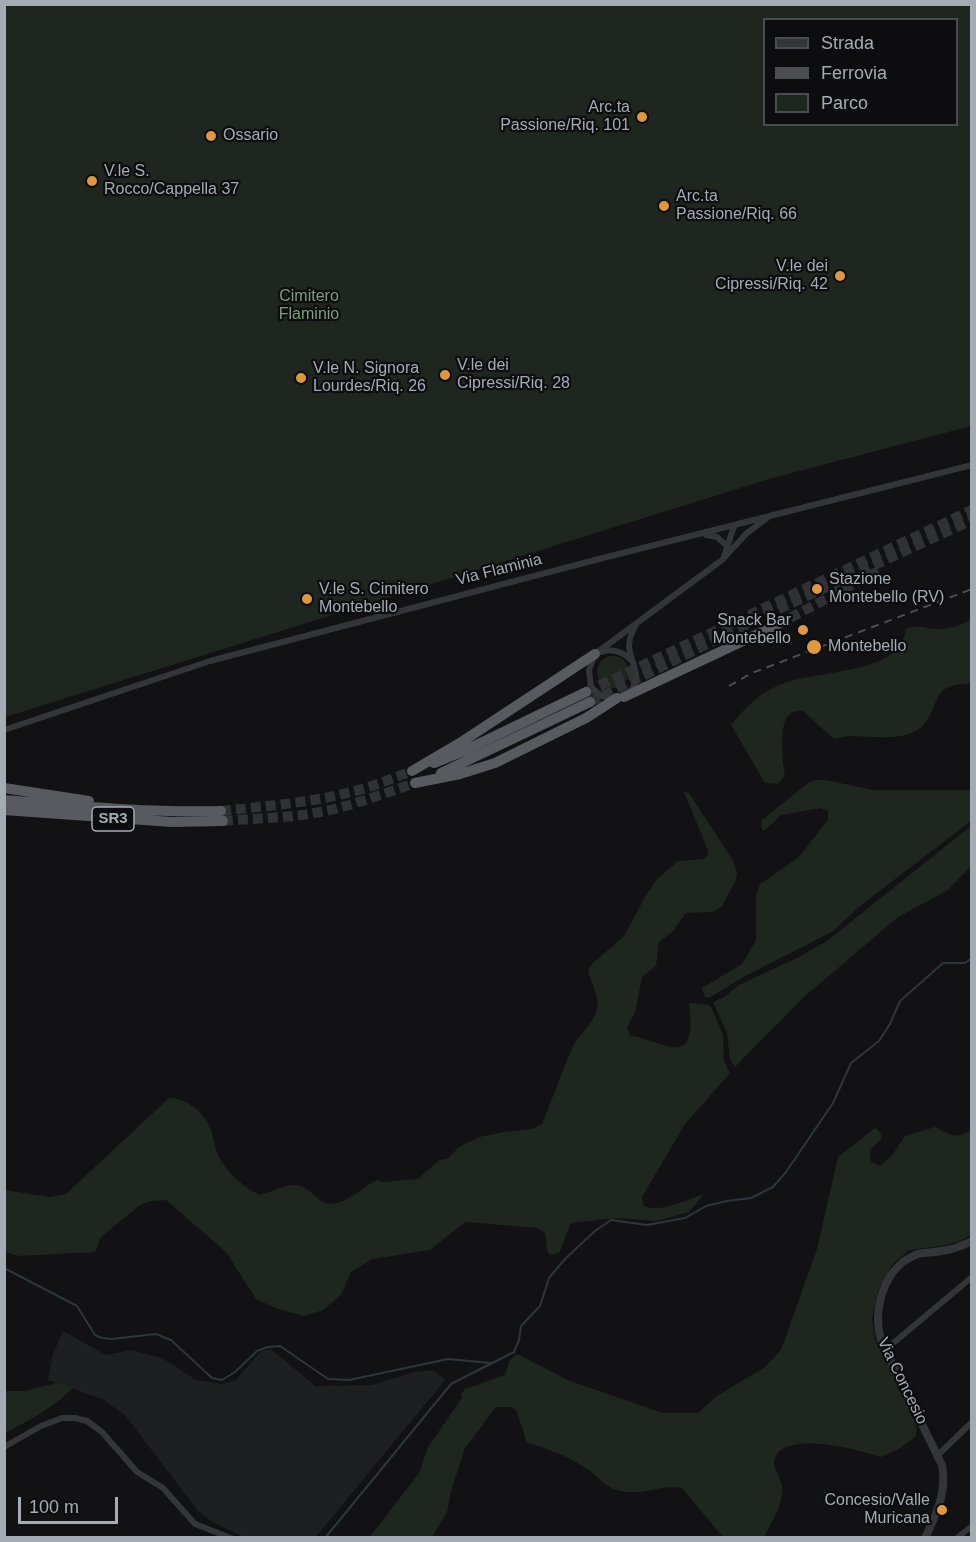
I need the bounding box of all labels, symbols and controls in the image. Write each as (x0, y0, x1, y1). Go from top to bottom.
legend (763, 18, 958, 126)
text: Strada (821, 33, 874, 53)
text: Ferrovia (821, 63, 887, 83)
text: Parco (821, 93, 868, 113)
place label: Arc.ta Passione/Riq. 101 (500, 98, 630, 136)
marker: Arc.ta Passione/Riq. 101 (635, 110, 649, 124)
place label: Ossario (223, 126, 278, 146)
marker: Ossario (204, 129, 218, 143)
place label: V.le S. Rocco/Cappella 37 (104, 162, 239, 200)
marker: V.le S. Rocco/Cappella 37 (85, 174, 99, 188)
place label: Arc.ta Passione/Riq. 66 (676, 187, 797, 225)
marker: Arc.ta Passione/Riq. 66 (657, 199, 671, 213)
place label: V.le dei Cipressi/Riq. 42 (715, 257, 828, 295)
marker: V.le dei Cipressi/Riq. 42 (833, 269, 847, 283)
park label: Cimitero Flaminio (279, 287, 339, 325)
place label: V.le dei Cipressi/Riq. 28 (457, 356, 570, 394)
place label: V.le N. Signora Lourdes/Riq. 26 (313, 359, 426, 397)
marker: V.le dei Cipressi/Riq. 28 (438, 368, 452, 382)
marker: V.le N. Signora Lourdes/Riq. 26 (294, 371, 308, 385)
street label: Via Flaminia (454, 550, 544, 590)
place label: Stazione Montebello (RV) (829, 570, 944, 608)
place label: V.le S. Cimitero Montebello (319, 580, 429, 618)
marker: Stazione Montebello (RV) (810, 582, 824, 596)
marker: V.le S. Cimitero Montebello (300, 592, 314, 606)
place label: Snack Bar Montebello (713, 611, 791, 649)
marker: Snack Bar Montebello (796, 623, 810, 637)
place label: Montebello (828, 637, 906, 657)
marker: Montebello (805, 638, 823, 656)
road number: SR3 (92, 807, 134, 831)
street label: Via Concesio (873, 1335, 931, 1427)
scale bar (21, 1485, 122, 1523)
place label: Concesio/Valle Muricana (824, 1491, 930, 1529)
text: 100 m (29, 1497, 79, 1517)
marker: Concesio/Valle Muricana (935, 1503, 949, 1517)

